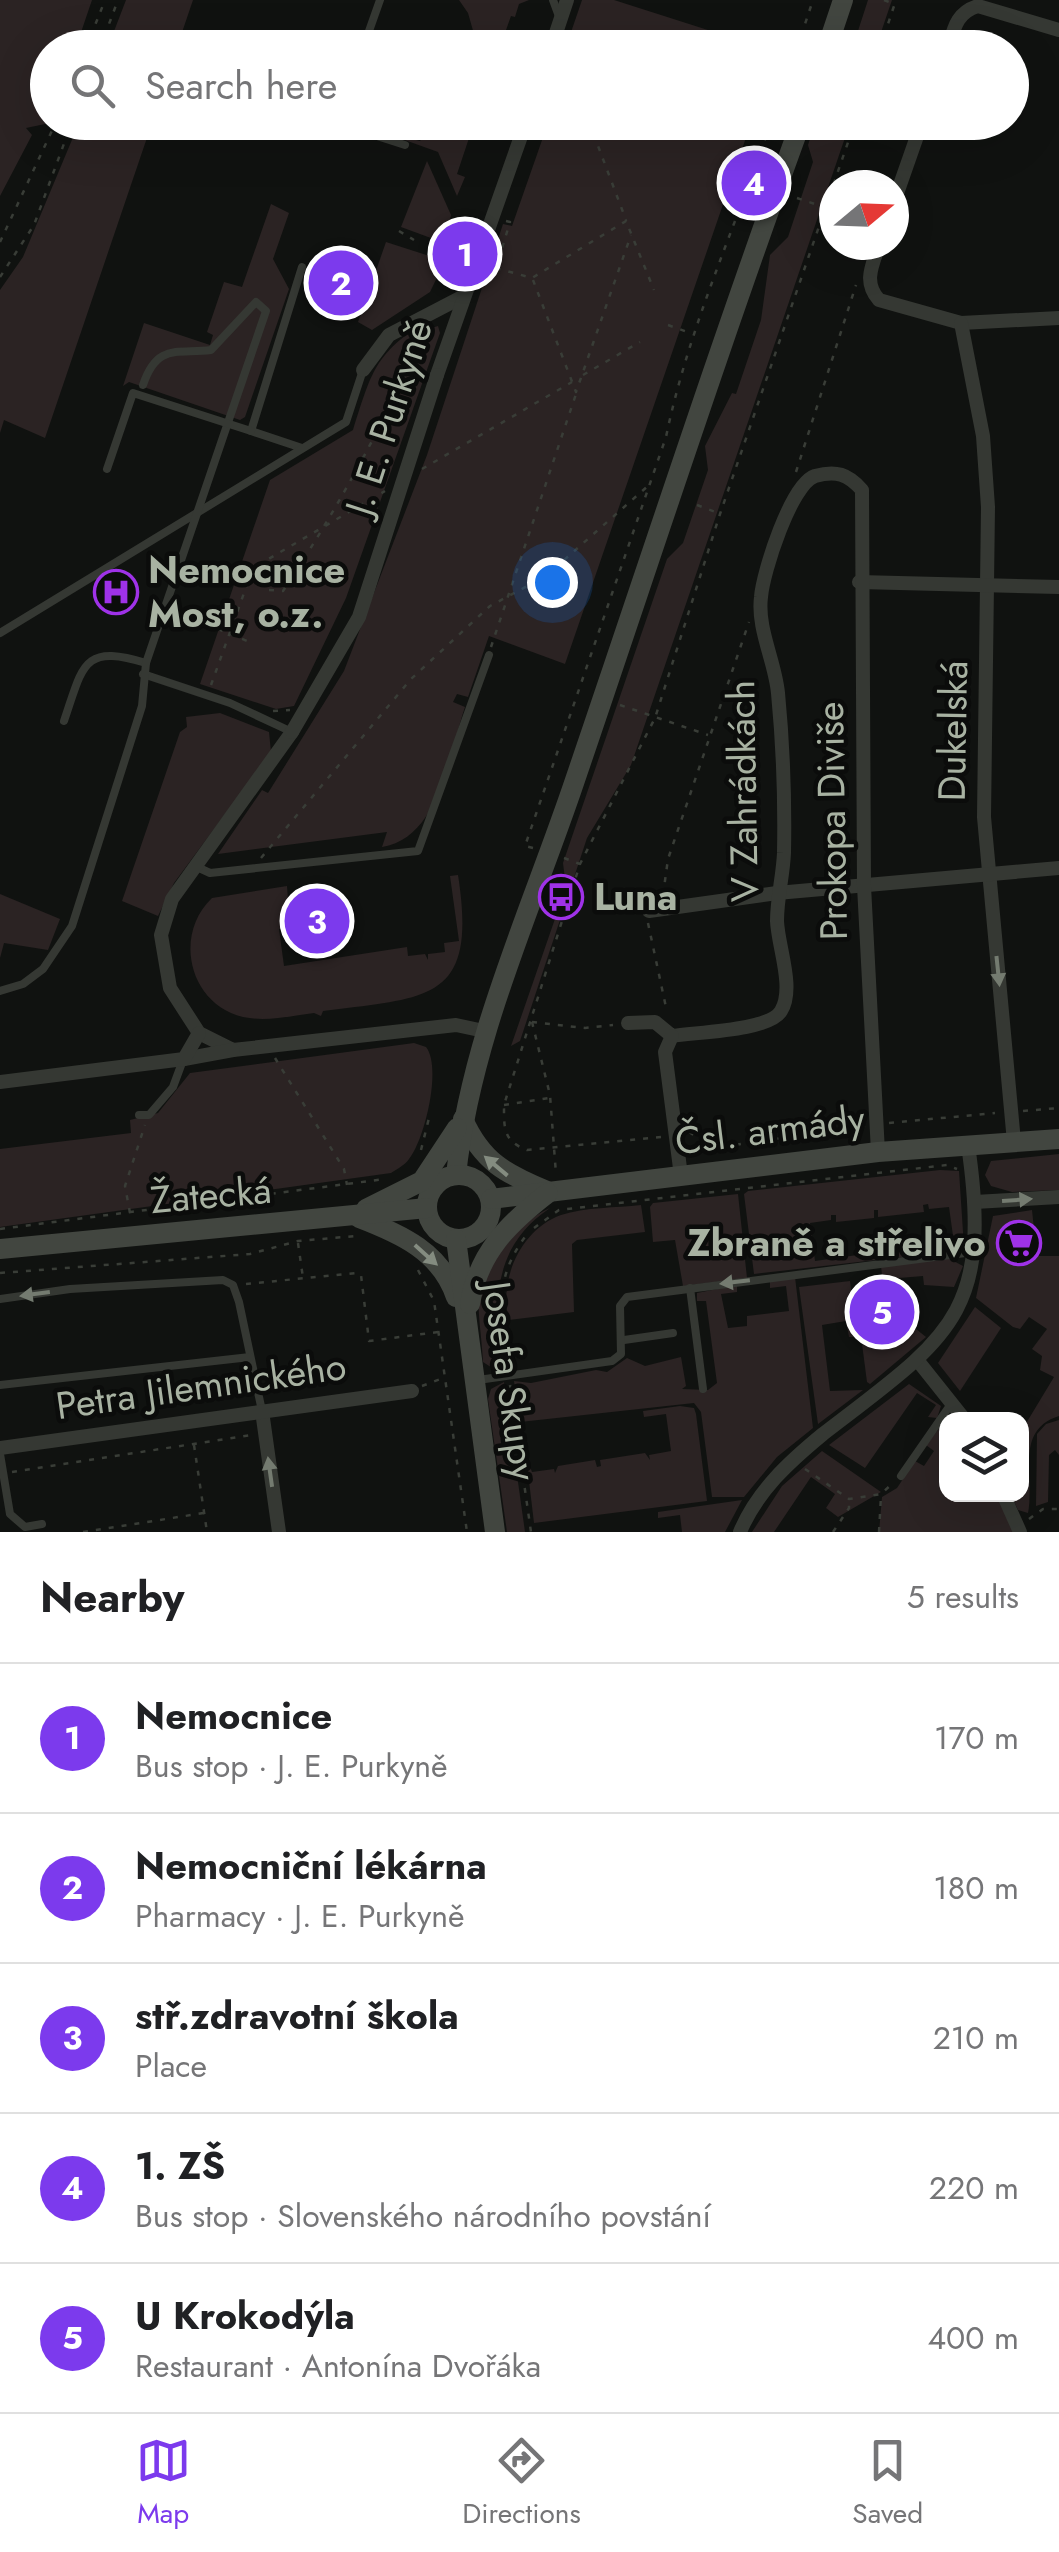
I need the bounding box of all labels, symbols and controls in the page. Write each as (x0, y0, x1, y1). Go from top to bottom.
search box (30, 30, 1029, 140)
icon: search (65, 58, 120, 113)
text: Search here (145, 58, 337, 113)
pin: 4 (722, 146, 786, 220)
north arrow (819, 170, 909, 260)
pin: 1 (432, 216, 498, 292)
pin: 2 (308, 246, 374, 320)
street label: J. E. Purkyně (330, 312, 446, 526)
place label: Nemocnice Most, o.z. (148, 542, 345, 641)
your location (527, 557, 578, 608)
hospital icon: Nemocnice Most, o.z. (93, 569, 139, 615)
street label: Dukelská (924, 660, 981, 802)
street label: V Zahrádkách (713, 680, 772, 902)
street label: Prokopa Diviše (802, 701, 861, 941)
place label: Luna (594, 869, 678, 924)
bus stop icon: Luna (538, 874, 584, 920)
pin: 3 (284, 884, 350, 958)
one-way arrow (990, 956, 1006, 988)
street label: Čsl. armády (672, 1091, 868, 1168)
one-way arrow (484, 1156, 509, 1177)
street label: Žatecká (148, 1162, 274, 1227)
one-way arrow (1001, 1192, 1033, 1208)
place label: Zbraně a střelivo (687, 1215, 986, 1270)
supermarket icon: Zbraně a střelivo (996, 1220, 1042, 1266)
one-way arrow (414, 1243, 438, 1266)
street label: Josefa Skupy (469, 1273, 552, 1484)
pin: 5 (850, 1274, 914, 1350)
one-way arrow (719, 1275, 750, 1291)
one-way arrow (19, 1287, 51, 1303)
street label: Petra Jilemnického (52, 1338, 350, 1433)
map controls (939, 1412, 1029, 1502)
button: layers (939, 1412, 1029, 1502)
one-way arrow (262, 1455, 278, 1487)
text: Nearby (40, 1567, 184, 1628)
text: 5 results (907, 1574, 1019, 1620)
text: Nemocnice (135, 1688, 332, 1743)
text: 1 (64, 1715, 81, 1761)
text: 170 m (934, 1715, 1019, 1761)
text: Bus stop · J. E. Purkyně (135, 1743, 448, 1789)
text: Nemocniční lékárna (135, 1838, 487, 1893)
text: 2 (62, 1865, 83, 1911)
text: 180 m (933, 1865, 1019, 1911)
text: Pharmacy · J. E. Purkyně (135, 1893, 465, 1939)
text: stř.zdravotní škola (135, 1988, 459, 2043)
text: 3 (63, 2015, 82, 2061)
text: 210 m (933, 2015, 1019, 2061)
text: Place (135, 2043, 207, 2089)
text: 1. ZŠ (135, 2138, 225, 2193)
text: 4 (61, 2165, 84, 2211)
text: 220 m (929, 2165, 1019, 2211)
text: Bus stop · Slovenského národního povstání (135, 2193, 711, 2239)
text: U Krokodýla (135, 2288, 355, 2343)
text: 5 (62, 2315, 83, 2361)
text: 400 m (927, 2315, 1019, 2361)
text: Restaurant · Antonína Dvořáka (135, 2343, 541, 2389)
tab: Map (136, 2433, 191, 2534)
tab: Directions (462, 2433, 581, 2534)
tab: Saved (852, 2433, 923, 2534)

